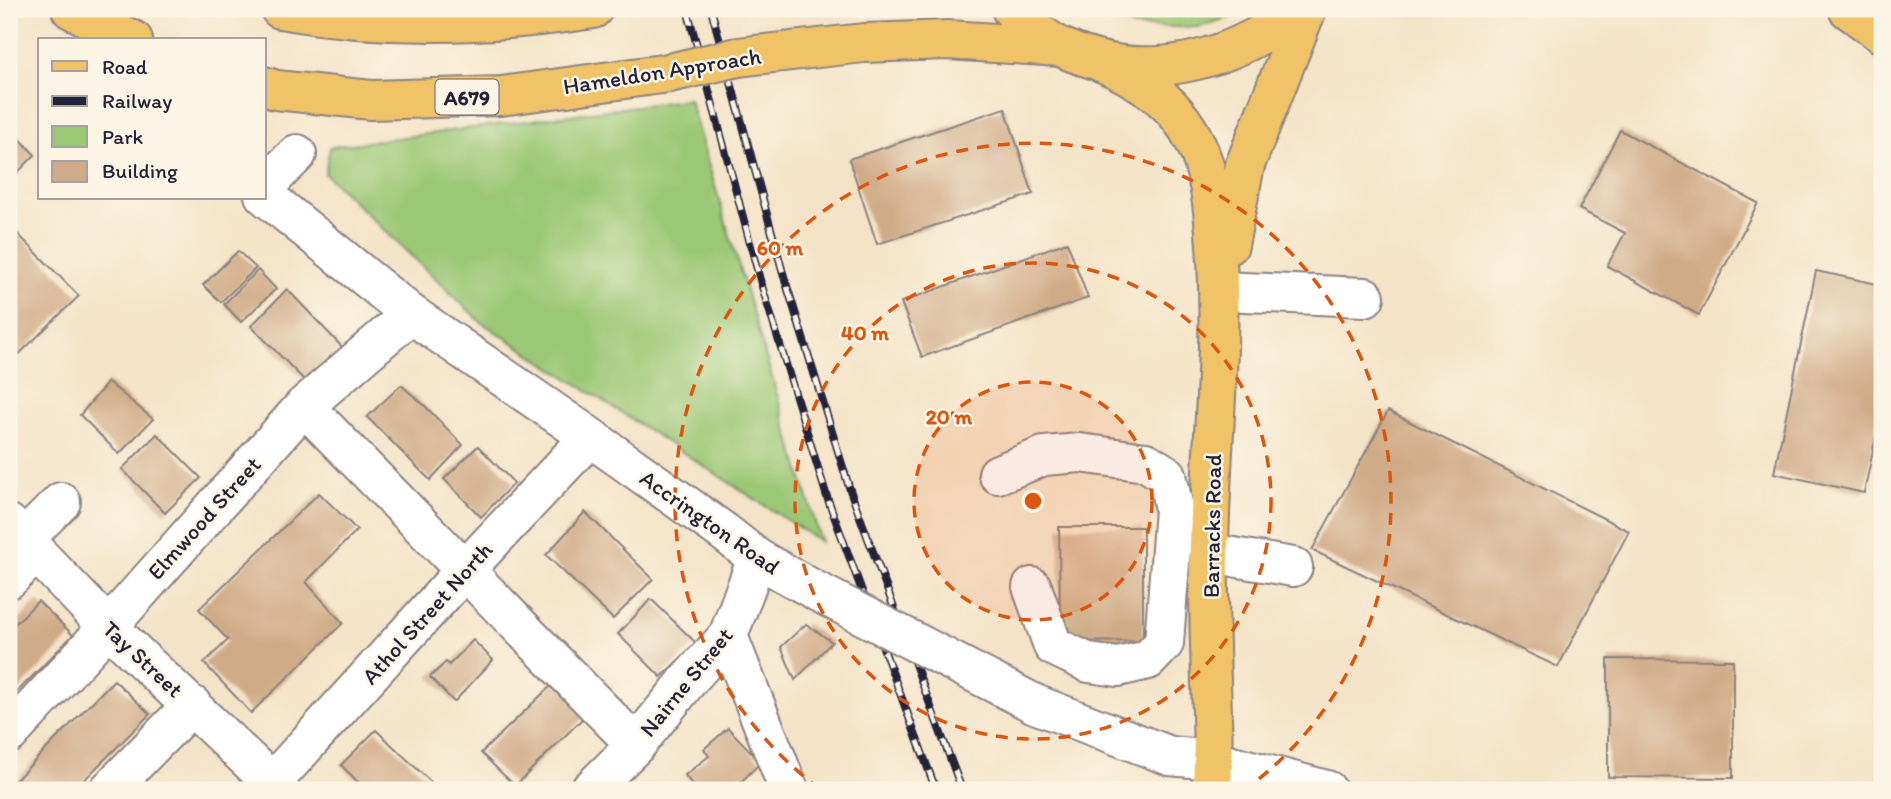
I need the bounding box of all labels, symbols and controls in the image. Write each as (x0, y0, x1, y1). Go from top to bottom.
legend (38, 38, 266, 200)
street label: Hameldon Approach (561, 42, 763, 100)
text: Road (102, 54, 148, 79)
road number: A679 (435, 80, 498, 114)
text: Railway (102, 88, 172, 113)
text: Park (102, 124, 144, 149)
text: Building (102, 158, 178, 183)
text: 60 m (757, 235, 804, 260)
text: 40 m (841, 320, 889, 345)
text: 20 m (926, 404, 973, 429)
street label: Elmwood Street (141, 451, 267, 585)
street label: Barracks Road (1197, 453, 1227, 598)
street label: Accrington Road (635, 463, 785, 581)
centre of rings (1021, 489, 1045, 513)
street label: Athol Street North (356, 536, 498, 690)
street label: Tay Street (97, 615, 189, 703)
street label: Nairne Street (634, 621, 739, 742)

